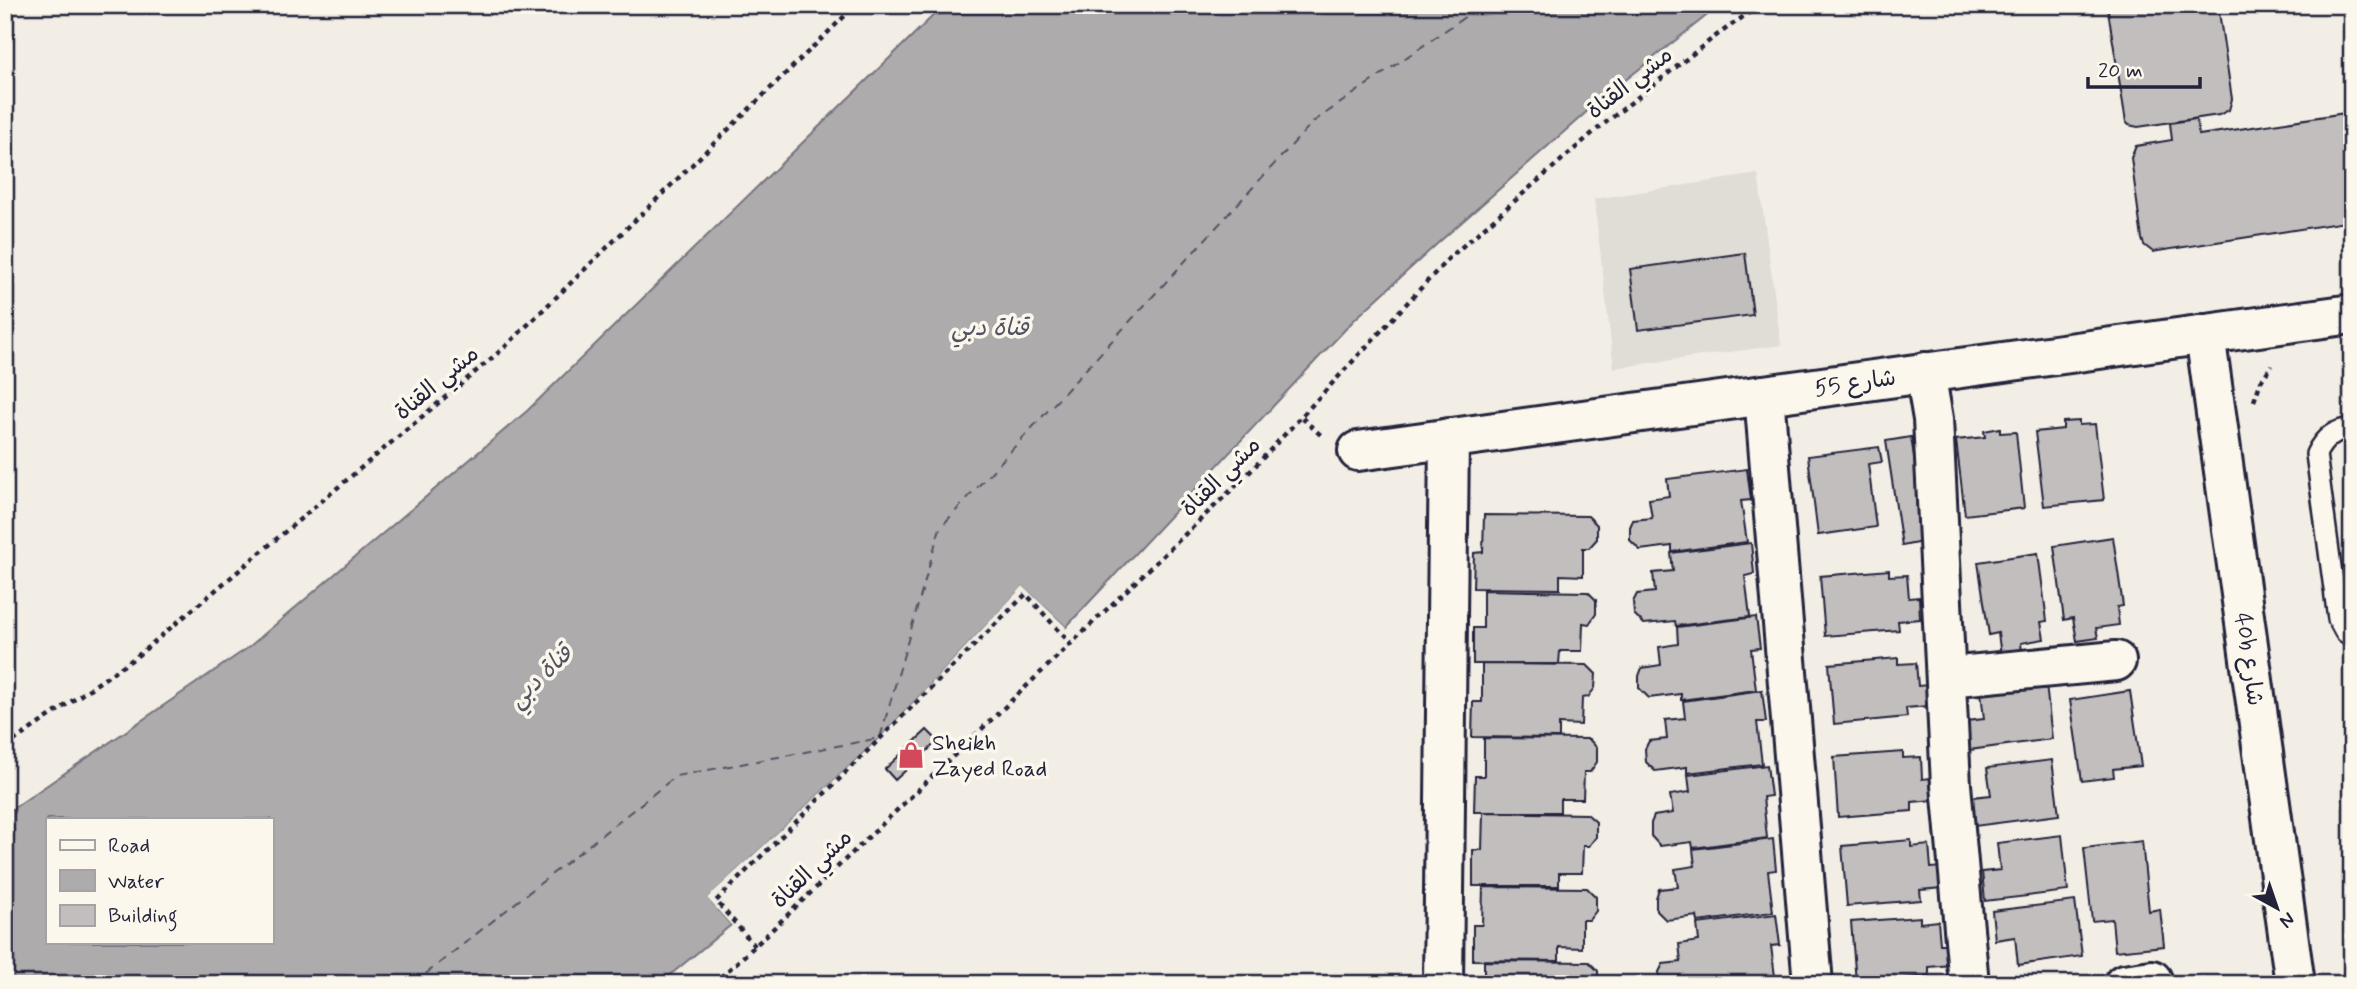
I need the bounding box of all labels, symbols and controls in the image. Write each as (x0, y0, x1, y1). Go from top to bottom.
street label: مشي القناة (1581, 41, 1682, 130)
scale bar (2088, 46, 2200, 90)
text: 20 m (2098, 57, 2143, 85)
water label: قناة دبي (951, 313, 1031, 348)
street label: مشي القناة (389, 339, 488, 431)
street label: شارع 55 (1813, 363, 1898, 405)
street label: مشي القناة (1175, 431, 1271, 527)
street label: 40b شارع (2227, 611, 2269, 708)
water label: قناة دبي (502, 638, 584, 718)
place label: Sheikh Zayed Road (932, 729, 1047, 785)
shop icon: Sheikh Zayed Road (896, 740, 926, 770)
legend (46, 818, 273, 944)
street label: مشي القناة (766, 823, 862, 918)
text: Road (108, 832, 150, 860)
text: Water (108, 868, 164, 896)
north arrow (2242, 874, 2312, 944)
text: Building (108, 902, 178, 932)
text: N (2274, 906, 2300, 934)

